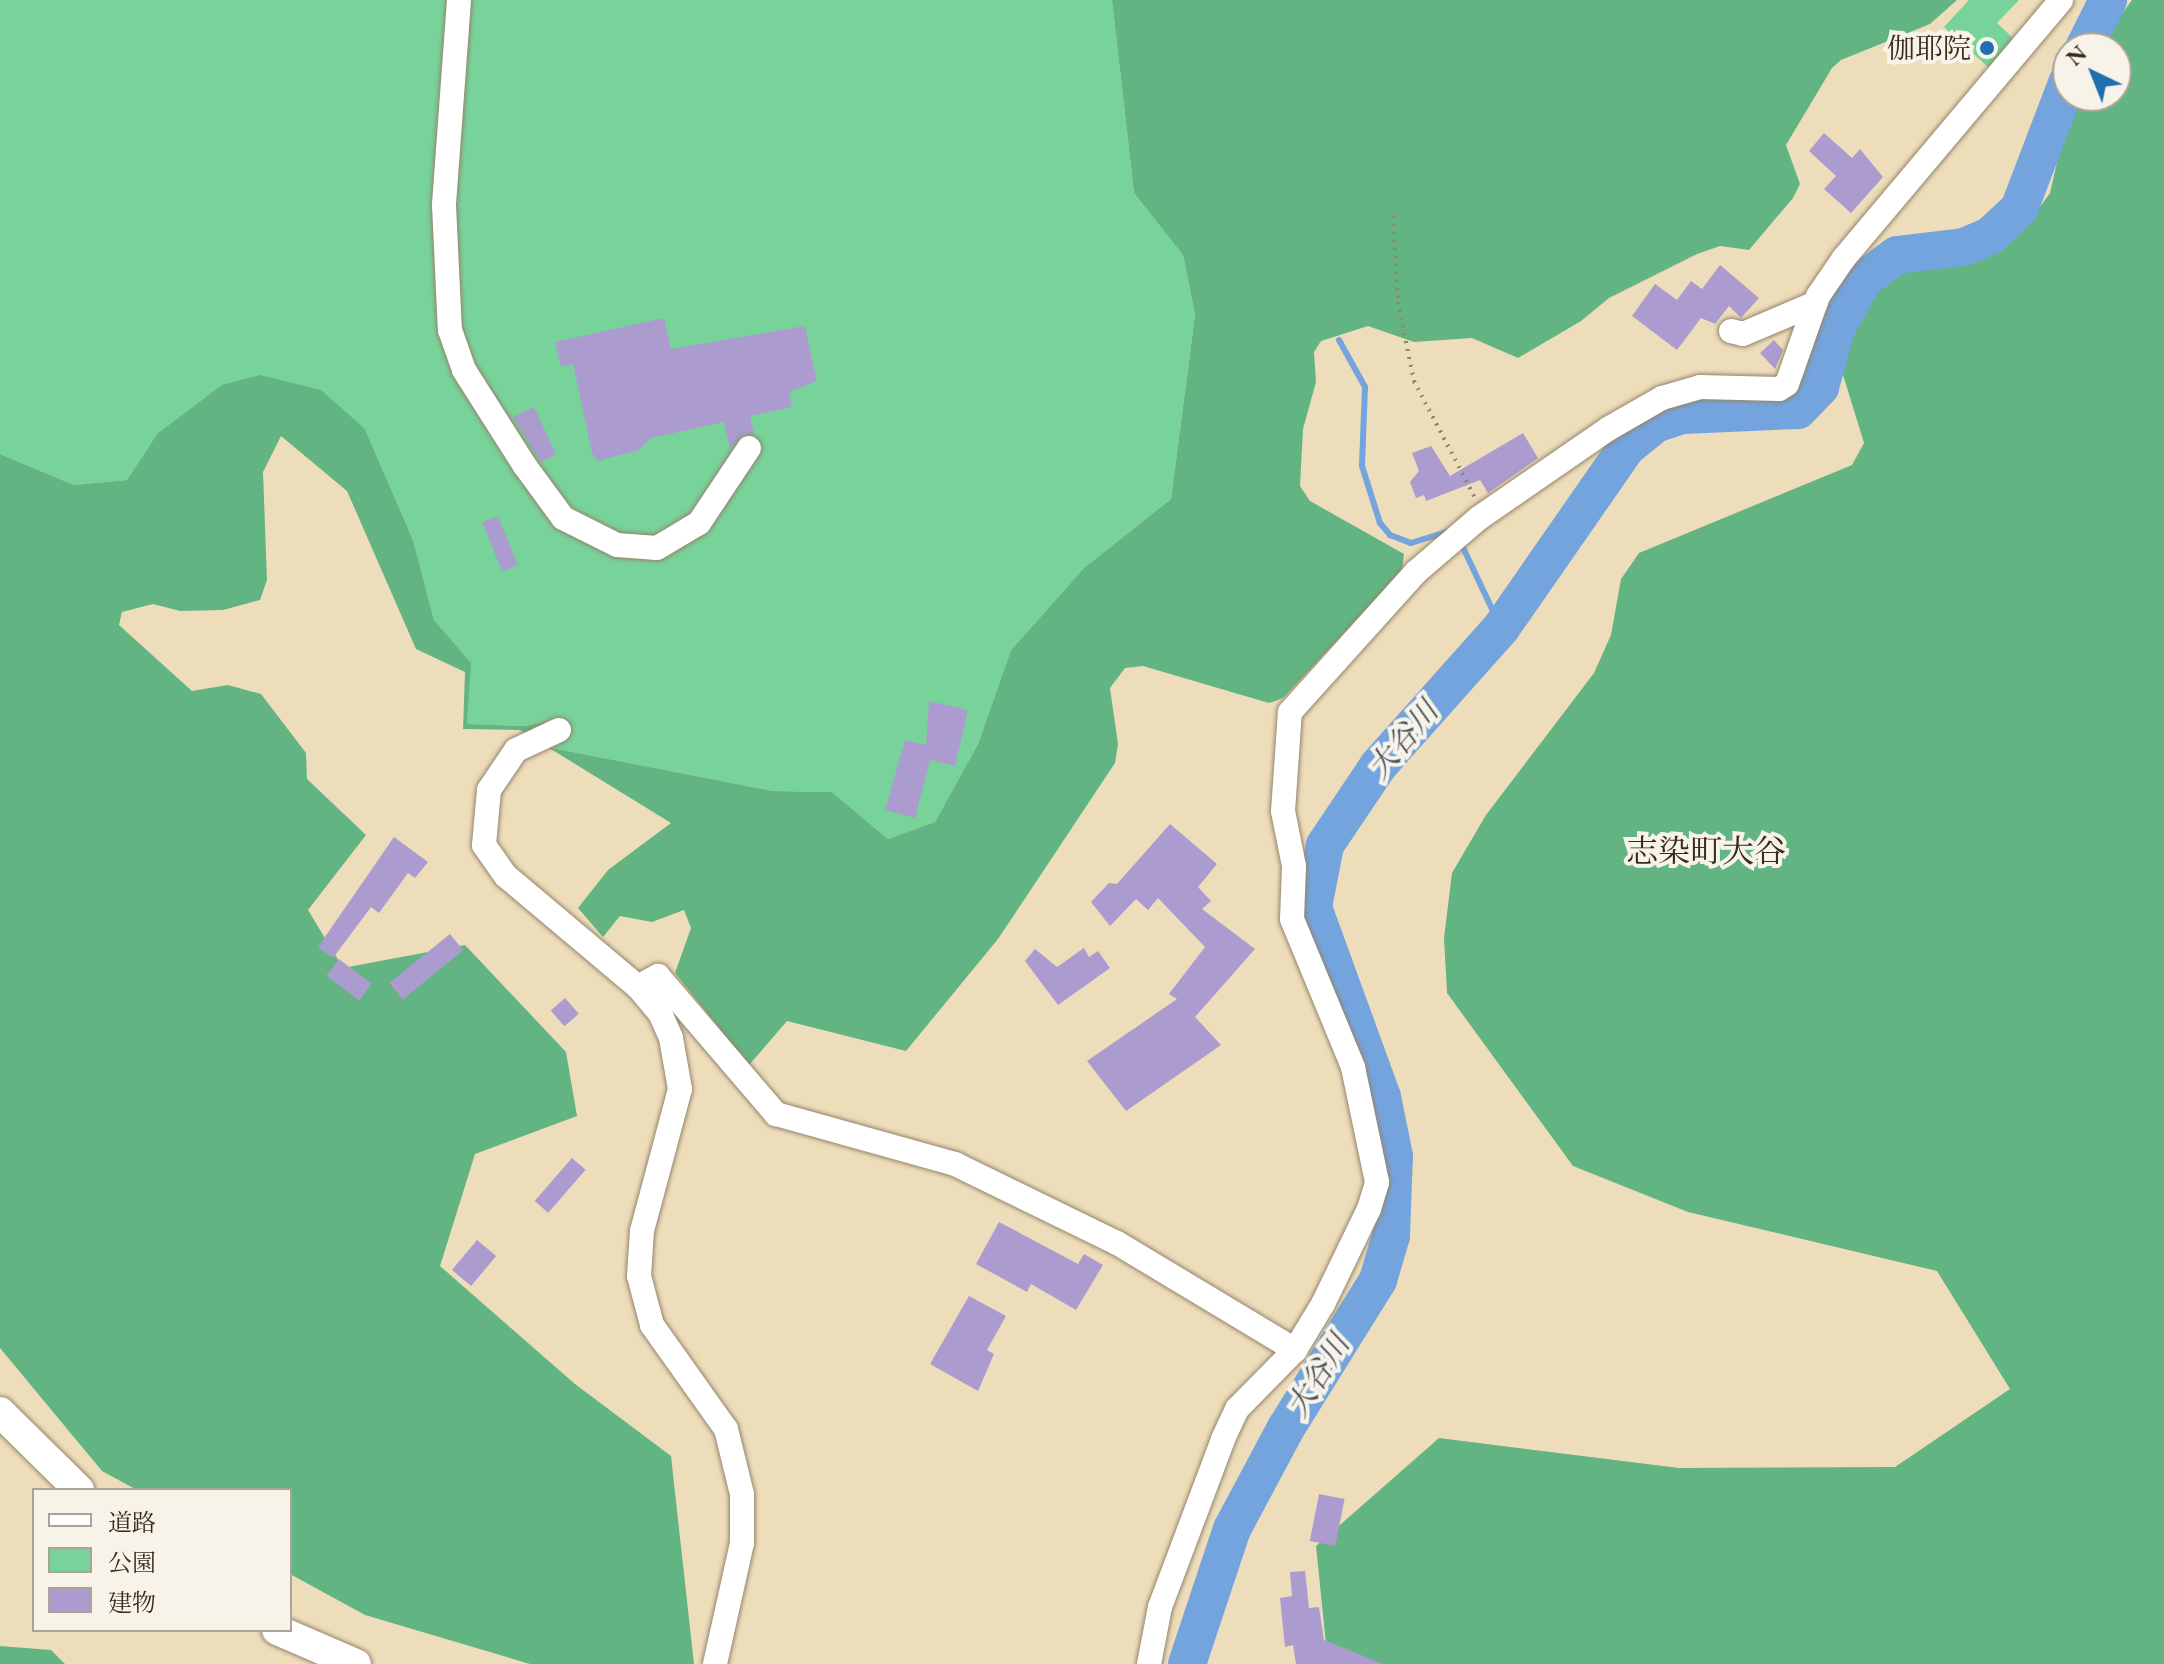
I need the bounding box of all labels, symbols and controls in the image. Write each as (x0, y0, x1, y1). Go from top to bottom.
place label: 伽耶院 (1887, 31, 1971, 65)
north arrow (2052, 32, 2132, 112)
marker: 伽耶院 (1978, 39, 1996, 57)
text: N (2060, 39, 2093, 72)
water label: 大谷川 (1360, 694, 1446, 786)
district label: 志染町大谷 (1626, 832, 1786, 870)
water label: 大谷川 (1279, 1328, 1357, 1424)
legend (32, 1488, 292, 1632)
text: 道路 (108, 1507, 156, 1538)
text: 公園 (108, 1547, 156, 1578)
text: 建物 (108, 1587, 156, 1618)

